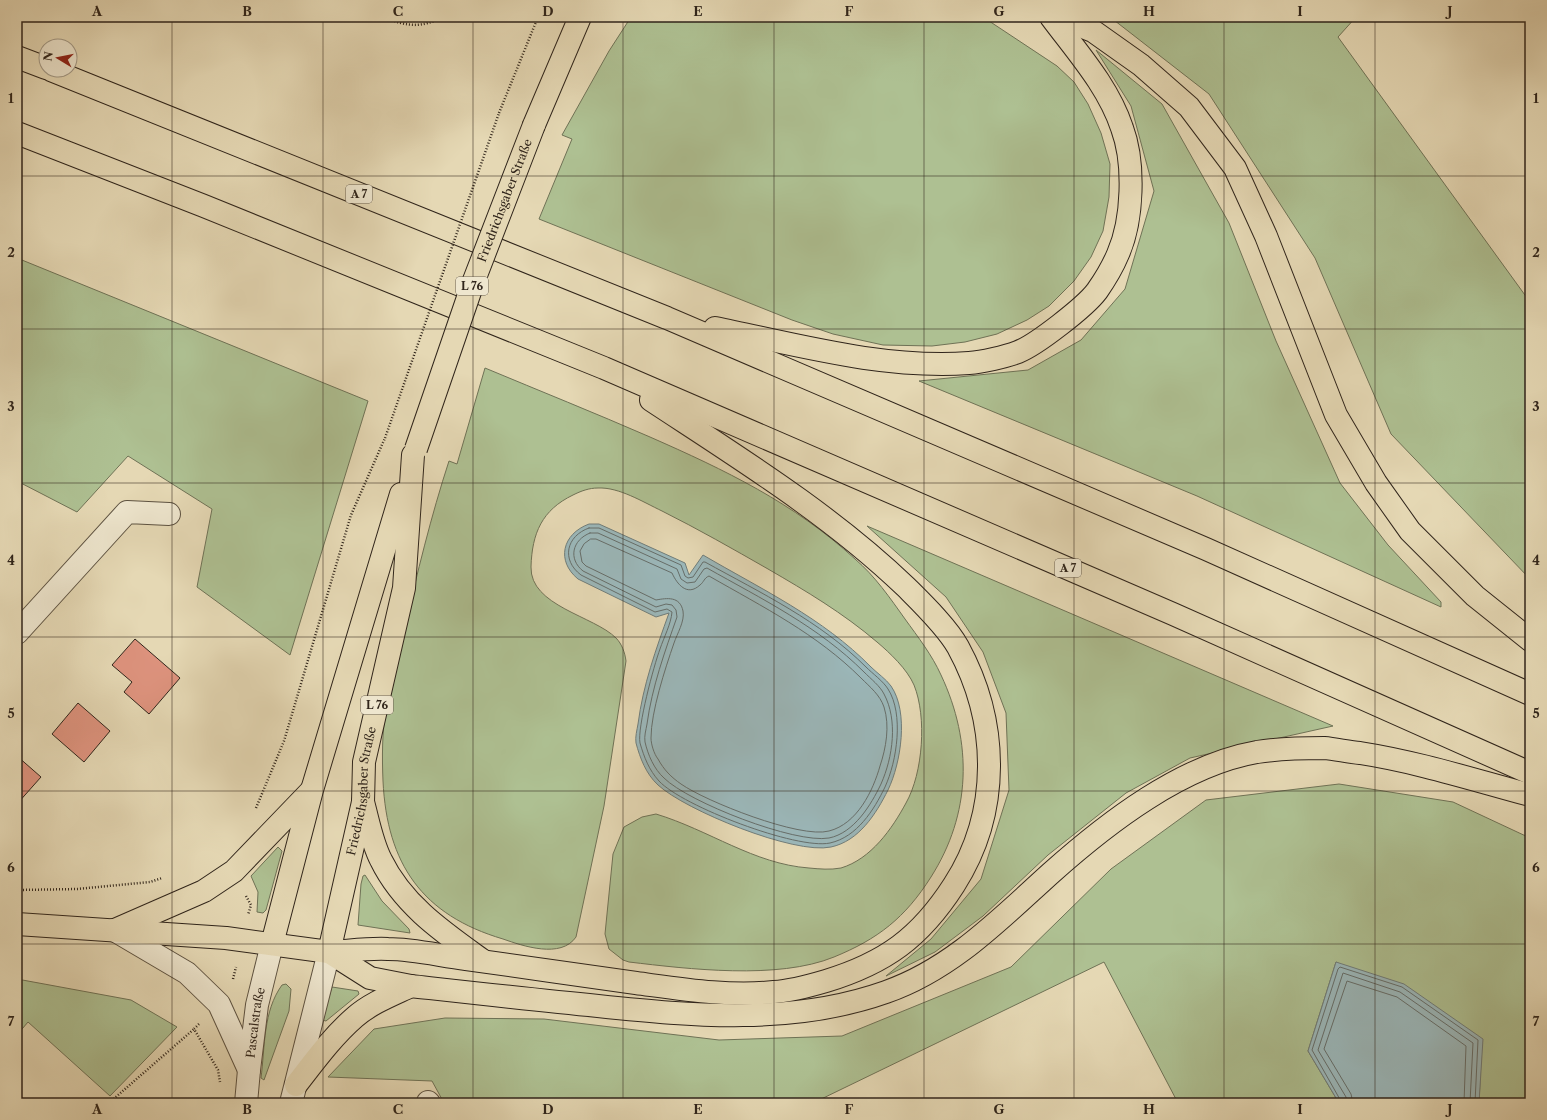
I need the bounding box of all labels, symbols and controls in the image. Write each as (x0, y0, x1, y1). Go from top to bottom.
text: A (91, 3, 103, 19)
text: B (242, 3, 252, 19)
text: C (393, 3, 403, 19)
text: D (542, 3, 554, 19)
text: E (693, 3, 703, 19)
text: F (845, 3, 854, 19)
text: G (993, 3, 1005, 19)
text: H (1143, 3, 1155, 19)
text: I (1297, 3, 1303, 19)
text: J (1445, 3, 1453, 19)
north arrow (38, 38, 78, 78)
text: N (40, 50, 56, 62)
text: 1 (8, 90, 14, 106)
text: 1 (1533, 90, 1539, 106)
street label: Friedrichsgaber Straße (474, 136, 535, 264)
road number: A 7 (346, 185, 372, 203)
text: 2 (7, 244, 15, 260)
text: 2 (1532, 244, 1540, 260)
road number: L 76 (456, 277, 488, 295)
text: 3 (7, 398, 15, 414)
text: 3 (1532, 398, 1540, 414)
text: 4 (7, 552, 15, 568)
text: 4 (1532, 552, 1540, 568)
road number: A 7 (1055, 559, 1081, 577)
road number: L 76 (361, 696, 393, 714)
text: 5 (7, 705, 15, 721)
text: 5 (1532, 705, 1540, 721)
street label: Friedrichsgaber Straße (343, 725, 379, 857)
text: 6 (7, 859, 15, 875)
text: 6 (1532, 859, 1540, 875)
street label: Pascalstraße (243, 985, 268, 1059)
text: 7 (8, 1013, 15, 1029)
text: 7 (1533, 1013, 1540, 1029)
text: A (91, 1101, 103, 1117)
text: B (242, 1101, 252, 1117)
text: C (393, 1101, 403, 1117)
text: D (542, 1101, 554, 1117)
text: E (693, 1101, 703, 1117)
text: F (845, 1101, 854, 1117)
text: G (993, 1101, 1005, 1117)
text: H (1143, 1101, 1155, 1117)
text: I (1297, 1101, 1303, 1117)
text: J (1445, 1101, 1453, 1117)

